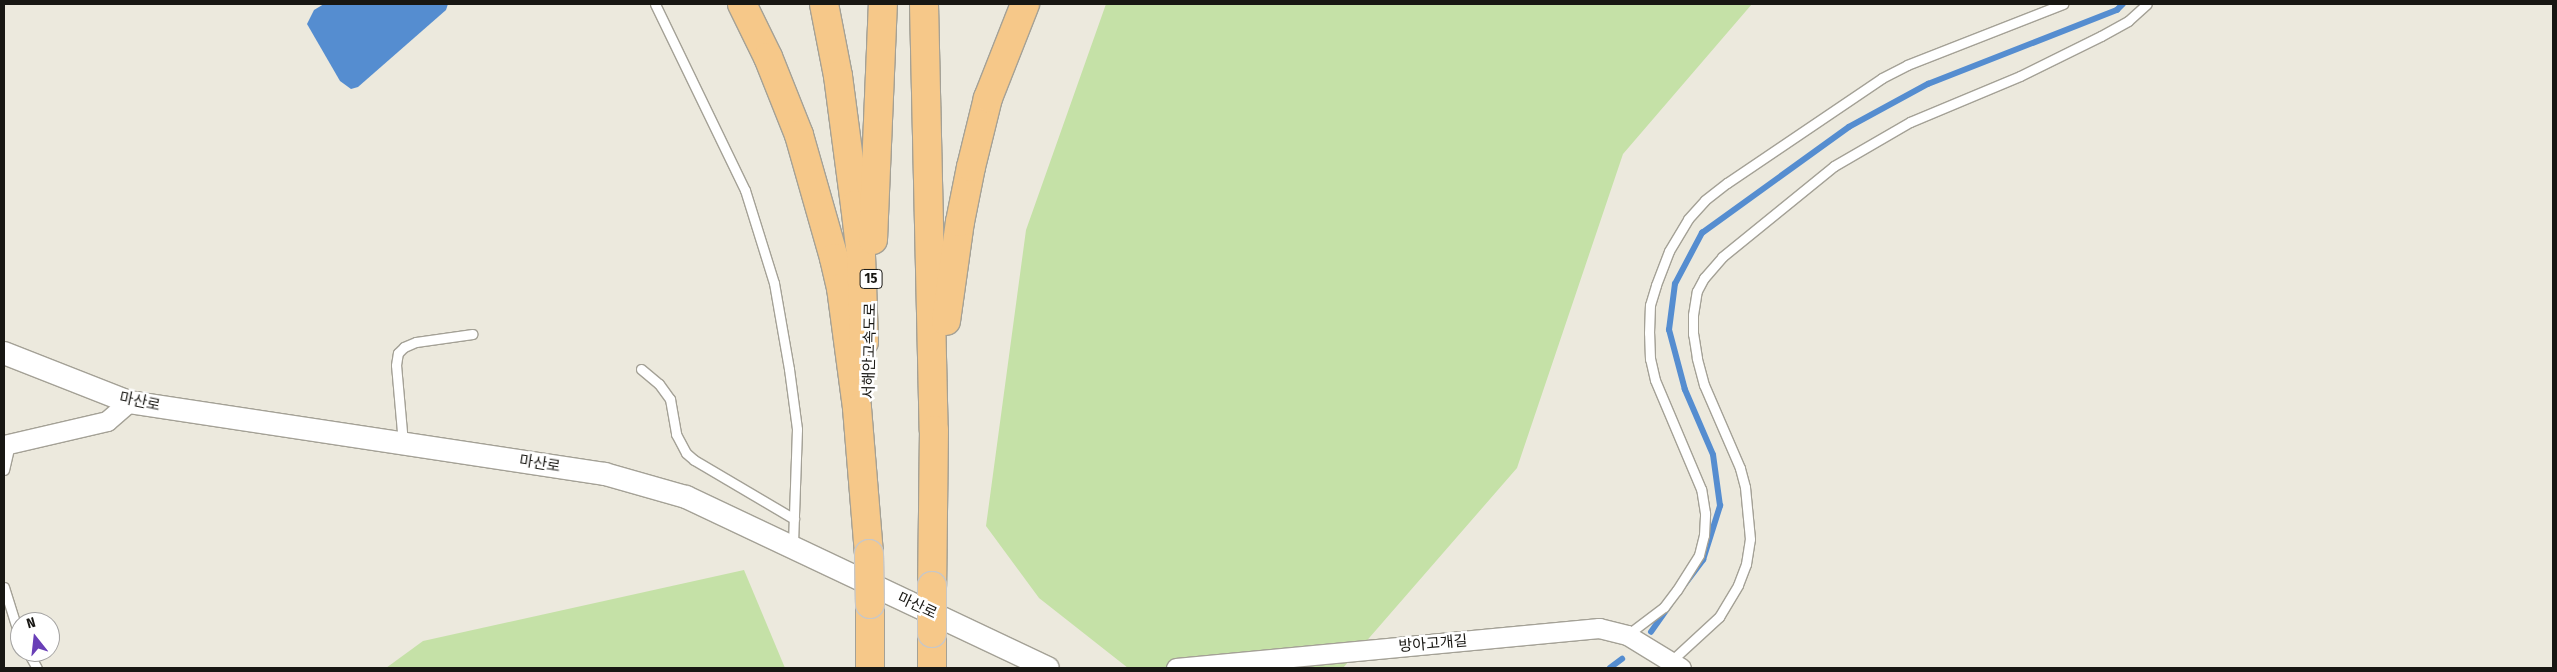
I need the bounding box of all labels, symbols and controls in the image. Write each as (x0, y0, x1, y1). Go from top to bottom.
road number: 15 (858, 268, 884, 290)
street label: 서해안고속도로 (860, 303, 880, 399)
street label: 마산로 (118, 389, 162, 415)
street label: 마산로 (518, 452, 562, 476)
street label: 마산로 (894, 589, 940, 623)
north arrow (10, 612, 60, 662)
text: N (25, 614, 37, 632)
street label: 방아고개길 (1398, 632, 1468, 656)

